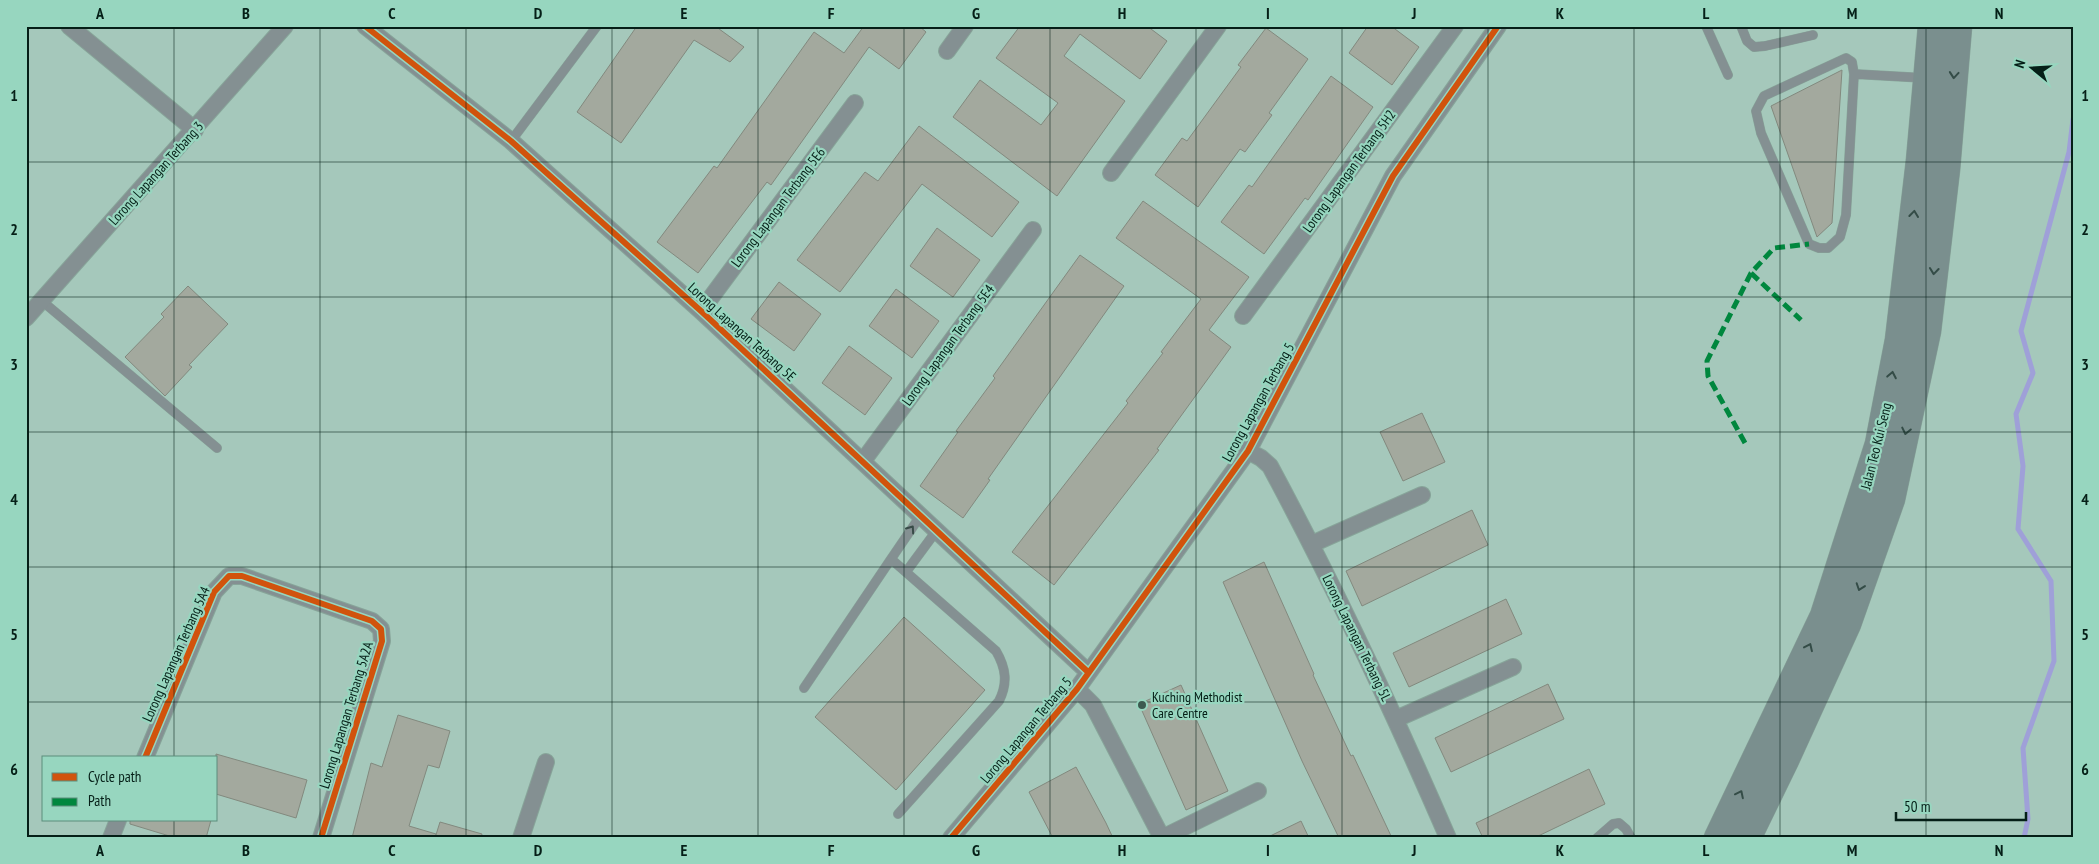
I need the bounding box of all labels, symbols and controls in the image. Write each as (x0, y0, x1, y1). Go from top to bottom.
text: A (95, 3, 105, 23)
text: B (242, 3, 250, 23)
text: C (388, 3, 396, 23)
text: D (534, 3, 543, 23)
text: E (681, 3, 688, 23)
text: F (828, 3, 835, 23)
text: G (972, 3, 980, 23)
text: H (1118, 3, 1126, 23)
text: I (1266, 3, 1270, 23)
text: J (1411, 3, 1416, 23)
text: K (1556, 3, 1565, 23)
text: L (1703, 3, 1710, 23)
text: M (1847, 3, 1857, 23)
text: N (1995, 3, 2003, 23)
north arrow (2006, 42, 2056, 92)
text: N (2010, 58, 2029, 70)
one-way arrow (1949, 71, 1960, 79)
text: 1 (10, 85, 18, 105)
text: 1 (2081, 85, 2089, 105)
street label: Lorong Lapangan Terbang 5H2 (1298, 106, 1400, 236)
street label: Lorong Lapangan Terbang 3 (105, 117, 207, 229)
street label: Lorong Lapangan Terbang 5E6 (727, 143, 829, 271)
one-way arrow (1908, 210, 1919, 218)
text: 2 (10, 219, 18, 239)
text: 2 (2081, 219, 2089, 239)
one-way arrow (1929, 268, 1940, 276)
street label: Lorong Lapangan Terbang 5E (684, 279, 800, 385)
street label: Lorong Lapangan Terbang 5E4 (898, 280, 998, 409)
street label: Lorong Lapangan Terbang 5 (1218, 339, 1298, 465)
text: 3 (10, 354, 18, 374)
text: 3 (2081, 354, 2089, 374)
one-way arrow (1887, 371, 1897, 380)
street label: Jalan Teo Kui Seng (1856, 401, 1895, 492)
one-way arrow (1901, 427, 1912, 436)
text: 4 (10, 489, 18, 509)
text: 4 (2081, 489, 2089, 509)
one-way arrow (905, 525, 914, 535)
street label: Lorong Lapangan Terbang 5L (1318, 572, 1396, 705)
one-way arrow (1856, 582, 1866, 590)
street label: Lorong Lapangan Terbang 5A4 (138, 583, 214, 724)
text: 5 (10, 624, 18, 644)
text: 5 (2081, 624, 2089, 644)
street label: Lorong Lapangan Terbang 5A2A (315, 639, 377, 791)
one-way arrow (1803, 643, 1814, 652)
street label: Lorong Lapangan Terbang 5 (976, 673, 1076, 787)
place label: Kuching Methodist Care Centre (1152, 688, 1243, 722)
marker: Kuching Methodist Care Centre (1136, 699, 1148, 711)
legend (42, 756, 218, 822)
text: 6 (10, 759, 18, 779)
text: 6 (2081, 759, 2089, 779)
text: Cycle path (88, 767, 141, 786)
scale bar (1896, 789, 2026, 821)
one-way arrow (1734, 790, 1744, 799)
text: Path (88, 791, 111, 810)
text: 50 m (1904, 797, 1930, 816)
text: A (95, 840, 105, 860)
text: B (242, 840, 250, 860)
text: C (388, 840, 396, 860)
text: D (534, 840, 543, 860)
text: E (681, 840, 688, 860)
text: F (828, 840, 835, 860)
text: G (972, 840, 980, 860)
text: H (1118, 840, 1126, 860)
text: I (1266, 840, 1270, 860)
text: J (1411, 840, 1416, 860)
text: K (1556, 840, 1565, 860)
text: L (1703, 840, 1710, 860)
text: M (1847, 840, 1857, 860)
text: N (1995, 840, 2003, 860)

